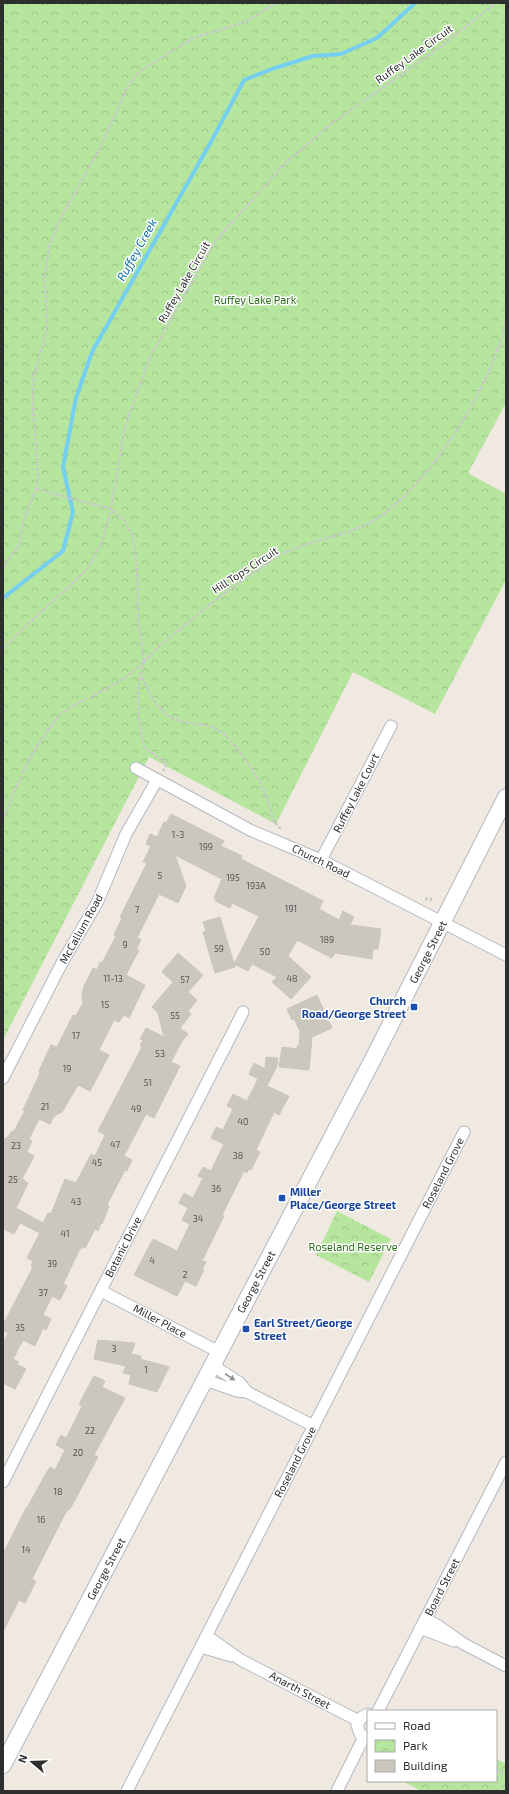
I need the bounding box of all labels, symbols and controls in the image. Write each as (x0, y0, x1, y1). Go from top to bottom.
street label: Ruffey Lake Circuit (373, 21, 455, 86)
water label: Ruffey Creek (113, 216, 160, 284)
street label: Ruffey Lake Circuit (155, 239, 212, 325)
park label: Ruffey Lake Park (214, 293, 297, 306)
street label: Hill Tops Circuit (209, 543, 280, 596)
street label: Ruffey Lake Court (330, 751, 381, 835)
house number: 1-3 (172, 829, 184, 840)
house number: 199 (199, 841, 213, 852)
street label: Church Road (290, 841, 352, 880)
house number: 5 (158, 870, 163, 881)
house number: 195 (226, 872, 240, 883)
house number: 193A (246, 880, 266, 891)
street label: McCallum Road (56, 892, 105, 966)
house number: 191 (285, 903, 297, 914)
house number: 7 (135, 904, 140, 915)
street label: George Street (406, 918, 449, 985)
house number: 189 (320, 934, 334, 945)
house number: 9 (122, 939, 128, 950)
house number: 59 (214, 943, 224, 954)
house number: 50 (260, 946, 270, 957)
house number: 11-13 (103, 973, 123, 984)
house number: 48 (287, 973, 298, 984)
house number: 57 (180, 974, 190, 985)
place label: Church Road/George Street (302, 994, 406, 1020)
house number: 15 (101, 999, 109, 1010)
marker: Church Road/George Street (409, 1002, 419, 1012)
house number: 55 (170, 1010, 180, 1021)
house number: 17 (72, 1030, 80, 1041)
house number: 53 (155, 1048, 165, 1059)
house number: 19 (63, 1063, 71, 1074)
house number: 51 (144, 1077, 152, 1088)
house number: 21 (41, 1101, 49, 1112)
house number: 49 (131, 1103, 141, 1114)
house number: 40 (238, 1116, 248, 1127)
street label: Roseland Grove (419, 1135, 466, 1210)
house number: 47 (110, 1139, 120, 1150)
house number: 23 (11, 1140, 21, 1151)
house number: 38 (233, 1150, 243, 1161)
house number: 45 (92, 1157, 102, 1168)
house number: 25 (8, 1174, 18, 1185)
house number: 36 (211, 1183, 221, 1194)
place label: Miller Place/George Street (290, 1185, 397, 1211)
marker: Miller Place/George Street (277, 1193, 287, 1203)
house number: 43 (71, 1196, 81, 1207)
house number: 34 (193, 1213, 204, 1224)
street label: Botanic Drive (102, 1214, 143, 1279)
house number: 41 (60, 1228, 70, 1239)
park label: Roseland Reserve (308, 1240, 398, 1253)
street label: George Street (234, 1248, 277, 1315)
house number: 4 (149, 1255, 155, 1266)
house number: 39 (47, 1258, 57, 1269)
house number: 2 (182, 1269, 188, 1280)
house number: 37 (38, 1287, 48, 1298)
street label: Miller Place (131, 1301, 189, 1340)
place label: Earl Street/George Street (254, 1316, 352, 1342)
house number: 35 (15, 1322, 25, 1333)
marker: Earl Street/George Street (241, 1324, 251, 1334)
house number: 3 (111, 1343, 117, 1354)
house number: 1 (144, 1364, 148, 1375)
one-way arrow (225, 1374, 236, 1381)
street label: Roseland Grove (271, 1424, 318, 1499)
house number: 22 (85, 1425, 95, 1436)
house number: 20 (73, 1447, 83, 1458)
house number: 18 (53, 1486, 63, 1497)
house number: 16 (37, 1514, 45, 1525)
street label: George Street (84, 1535, 127, 1602)
house number: 14 (21, 1544, 31, 1555)
street label: Board Street (422, 1556, 462, 1618)
street label: Anarth Street (267, 1668, 333, 1711)
legend (367, 1710, 497, 1782)
text: Road (403, 1718, 431, 1732)
text: Park (403, 1738, 428, 1752)
north arrow (12, 1742, 52, 1782)
text: N (15, 1753, 30, 1764)
text: Building (403, 1758, 448, 1772)

